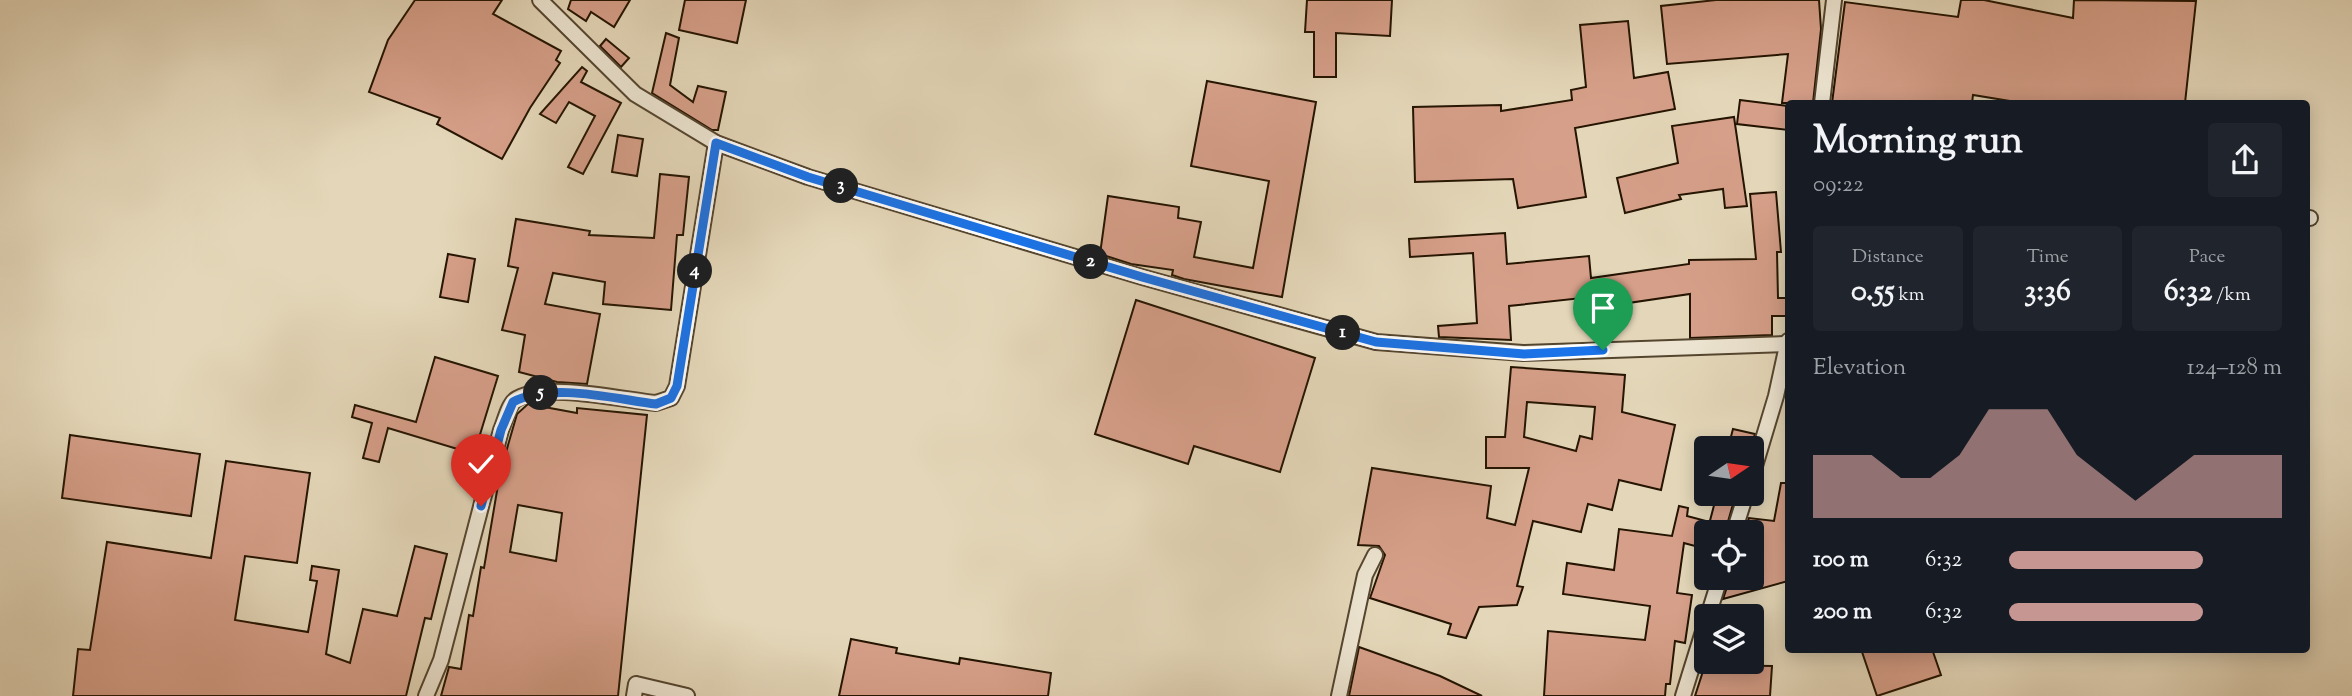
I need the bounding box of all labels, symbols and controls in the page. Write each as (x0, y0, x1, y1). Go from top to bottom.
text: Morning run (1813, 116, 2023, 170)
button: share (2208, 123, 2282, 197)
pin: 3 (824, 168, 858, 204)
text: 09:22 (1813, 169, 1864, 202)
text: 3 (837, 172, 844, 199)
pin: 2 (1074, 244, 1108, 280)
text: Distance (1852, 244, 1924, 271)
text: Time (2026, 244, 2069, 271)
text: Pace (2189, 244, 2225, 271)
text: 2 (1086, 248, 1095, 275)
pin: 4 (678, 254, 712, 288)
text: 4 (690, 257, 699, 284)
text: 0.55 (1851, 271, 1894, 314)
text: 3:36 (2024, 271, 2071, 314)
text: 6:32 (2164, 271, 2212, 314)
pin (1573, 278, 1633, 350)
text: km (1894, 282, 1925, 309)
text: /km (2212, 282, 2251, 309)
icon: arrive (1584, 289, 1622, 327)
pin: 1 (1326, 316, 1360, 350)
text: 1 (1339, 319, 1346, 346)
text: Elevation (1813, 352, 1906, 385)
text: 124–128 m (2187, 352, 2282, 385)
pin: 5 (524, 376, 558, 410)
text: 5 (537, 379, 544, 406)
pin (451, 434, 511, 506)
north arrow (1694, 436, 1764, 506)
map controls (1694, 436, 1764, 674)
icon: check (462, 445, 500, 483)
button: locate (1694, 520, 1764, 590)
text: 100 m (1813, 544, 1869, 577)
text: 6:32 (1925, 544, 1962, 577)
text: 200 m (1813, 596, 1872, 629)
text: 6:32 (1925, 596, 1962, 629)
button: layers (1694, 604, 1764, 674)

